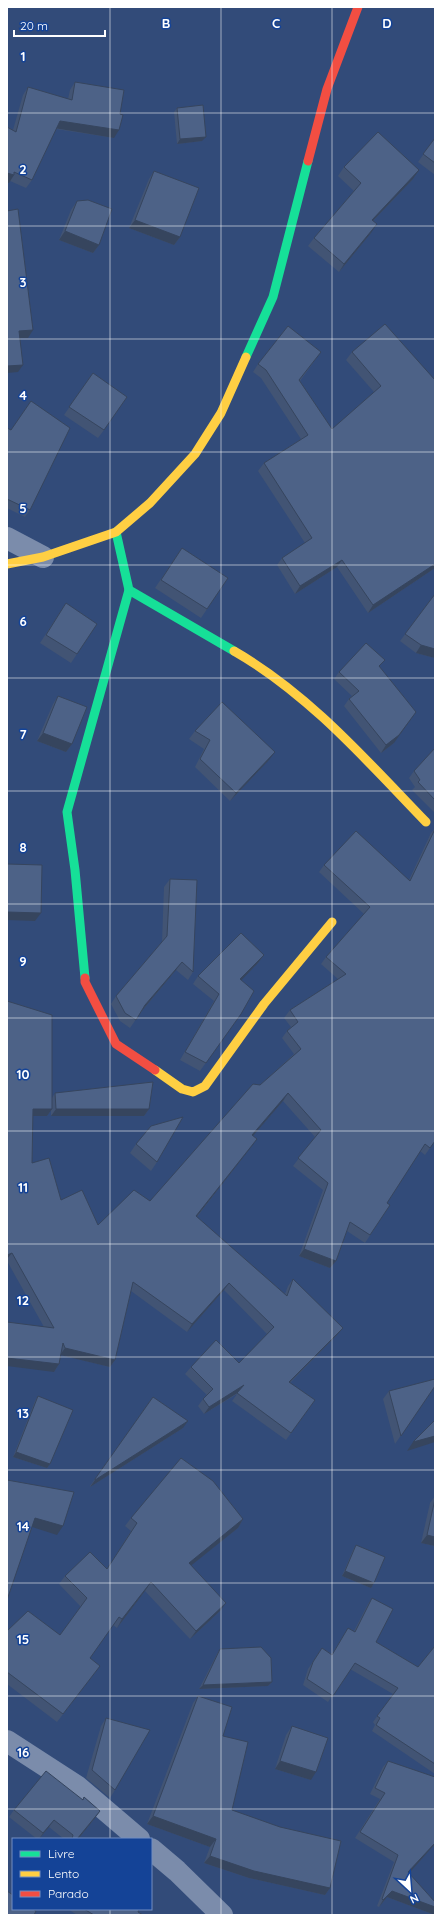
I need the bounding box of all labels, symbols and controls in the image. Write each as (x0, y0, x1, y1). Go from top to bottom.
scale bar (14, 12, 105, 38)
text: B (162, 15, 170, 31)
text: C (272, 15, 280, 31)
text: D (382, 15, 392, 31)
text: 20 m (20, 18, 48, 33)
text: 1 (20, 48, 26, 64)
text: 2 (19, 161, 27, 177)
text: 3 (20, 274, 27, 290)
text: 4 (19, 387, 27, 403)
text: 5 (19, 500, 27, 516)
text: 6 (19, 613, 27, 629)
text: 7 (19, 726, 27, 742)
text: 8 (19, 839, 27, 855)
text: 9 (19, 953, 27, 969)
text: 10 (16, 1066, 30, 1082)
text: 11 (18, 1179, 28, 1195)
text: 12 (17, 1292, 29, 1308)
text: 13 (17, 1405, 29, 1421)
text: 14 (17, 1518, 30, 1534)
text: 15 (17, 1631, 29, 1647)
text: 16 (17, 1744, 29, 1760)
legend (12, 1838, 152, 1910)
text: Livre (48, 1846, 75, 1861)
text: Lento (48, 1866, 79, 1881)
north arrow (390, 1870, 430, 1910)
text: Parado (48, 1886, 89, 1901)
text: N (408, 1891, 421, 1907)

